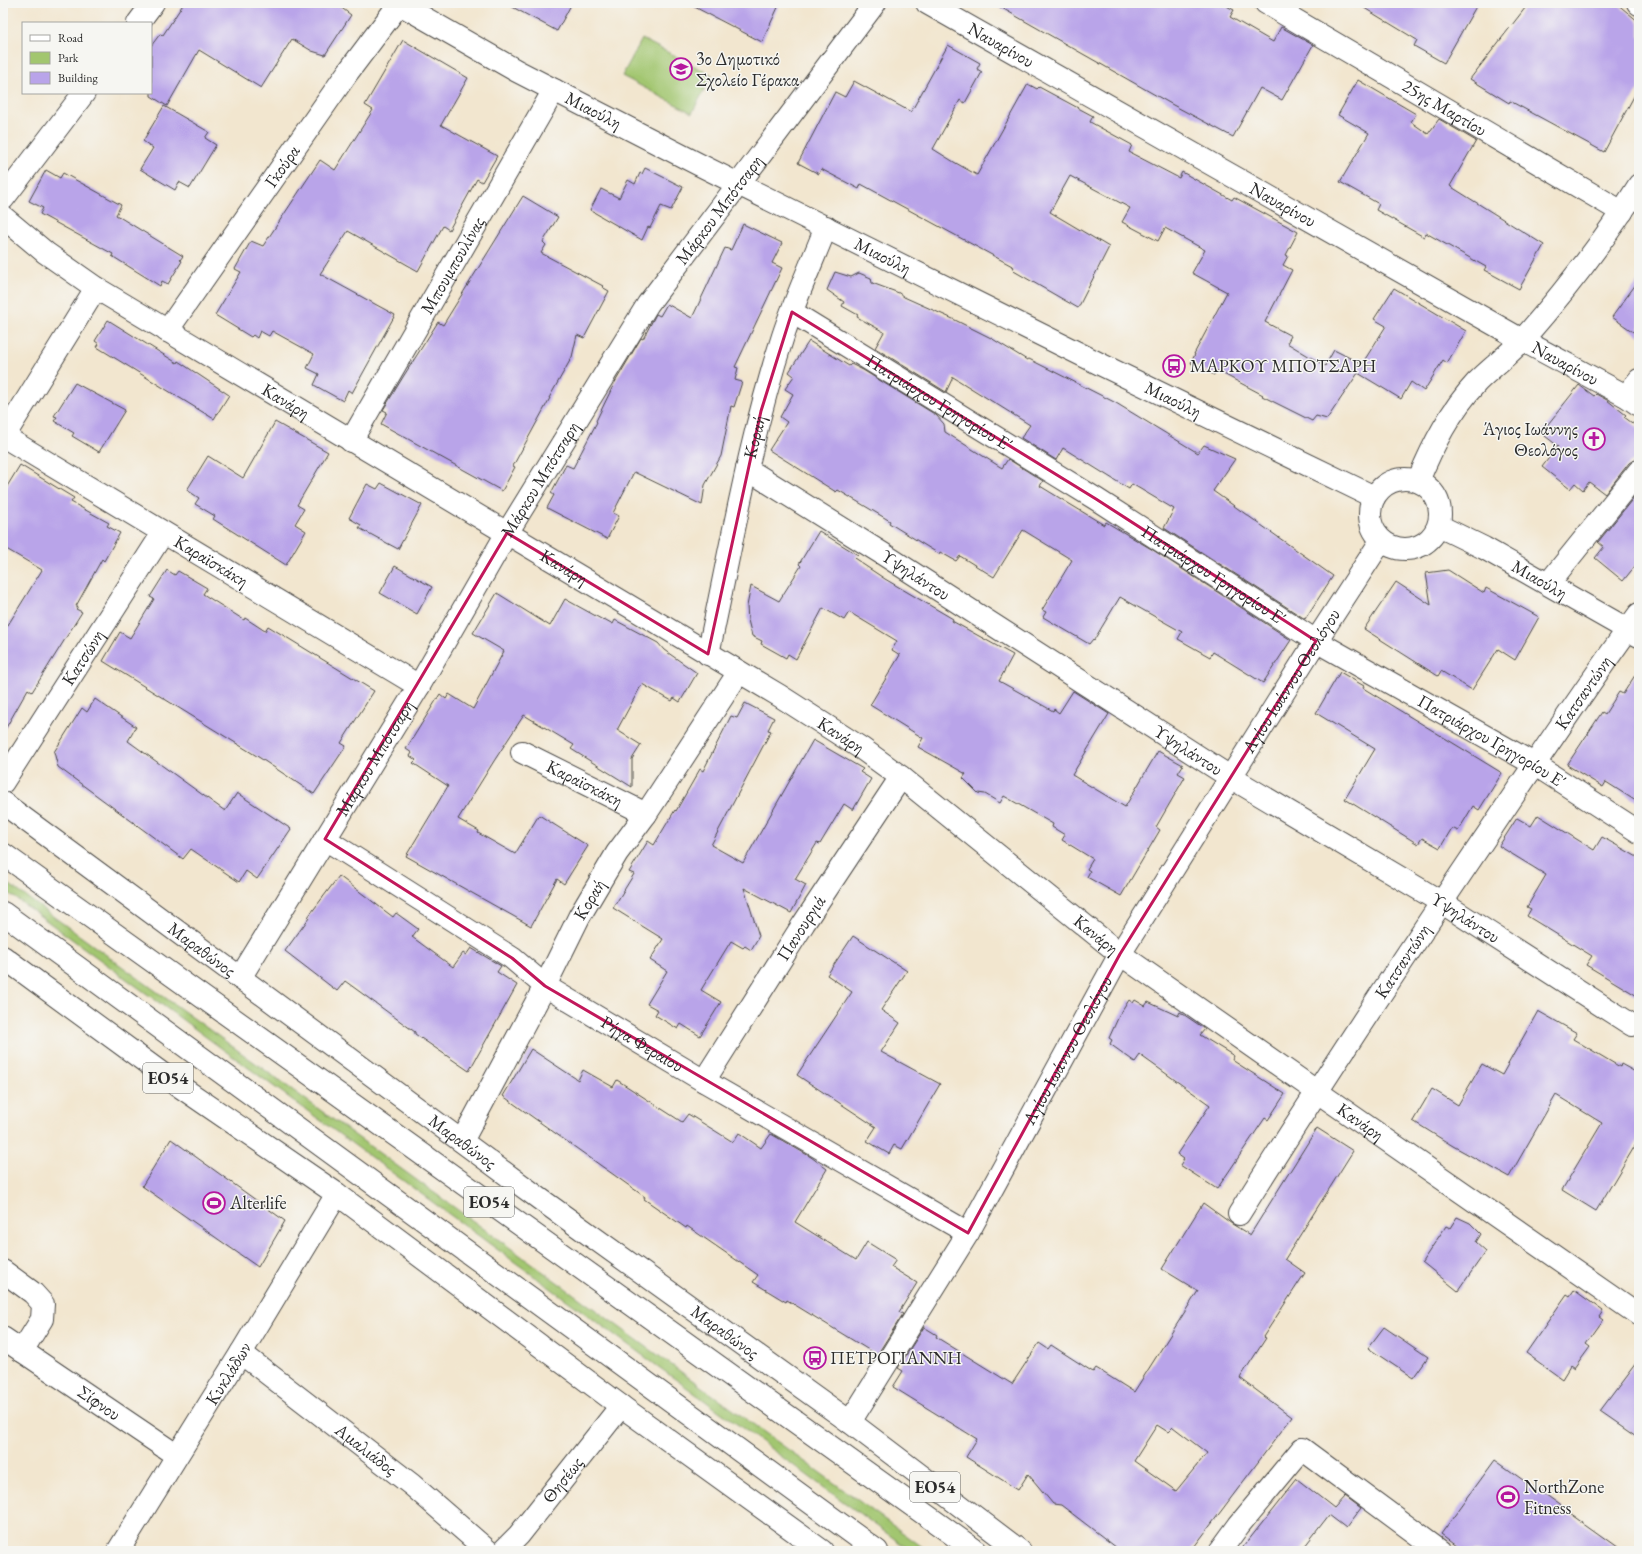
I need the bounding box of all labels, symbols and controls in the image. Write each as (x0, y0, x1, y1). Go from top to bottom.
street label: Ναυαρίνου (964, 17, 1038, 72)
legend (22, 22, 152, 94)
text: Road (58, 30, 84, 46)
place label: 3ο Δημοτικό Σχολείο Γέρακα (696, 47, 800, 91)
text: Park (58, 50, 79, 66)
school or university icon: 3ο Δημοτικό Σχολείο Γέρακα (668, 56, 694, 82)
text: Building (58, 70, 99, 86)
street label: 25ης Μαρτίου (1398, 74, 1491, 141)
street label: Μιαούλη (562, 86, 626, 134)
street label: Γκούρα (259, 139, 305, 192)
street label: Μάρκου Μπότσαρη (670, 150, 768, 269)
street label: Ναυαρίνου (1246, 176, 1320, 232)
street label: Μπουμπουλίνας (415, 212, 489, 318)
street label: Μιαούλη (851, 232, 915, 279)
street label: Ναυαρίνου (1528, 336, 1603, 390)
street label: Πατριάρχου Γρηγορίου Ε΄ (862, 349, 1017, 456)
bus stop icon: ΜΑΡΚΟΥ ΜΠΟΤΣΑΡΗ (1161, 353, 1187, 379)
place label: ΜΑΡΚΟΥ ΜΠΟΤΣΑΡΗ (1190, 354, 1376, 377)
street label: Μιαούλη (1141, 376, 1206, 423)
street label: Κανάρη (258, 378, 314, 424)
street label: Κοραή (738, 413, 771, 461)
street label: Μάρκου Μπότσαρη (495, 417, 584, 541)
place label: Άγιος Ιωάννης Θεολόγος (1482, 417, 1578, 461)
church icon: Άγιος Ιωάννης Θεολόγος (1581, 426, 1607, 452)
street label: Πατριάρχου Γρηγορίου Ε΄ (1137, 519, 1291, 630)
street label: Καραϊσκάκη (170, 530, 253, 592)
street label: Κανάρη (536, 544, 592, 590)
street label: Υψηλάντου (877, 544, 955, 605)
street label: Μιαούλη (1508, 554, 1572, 604)
street label: Αγίου Ιωάννου Θεολόγου (1236, 604, 1345, 758)
street label: Κατσώνη (56, 625, 109, 690)
street label: Κατσαντώνη (1549, 651, 1617, 734)
street label: Πατριάρχου Γρηγορίου Ε΄ (1414, 689, 1570, 793)
street label: Μάρκου Μπότσαρη (330, 695, 419, 820)
street label: Κανάρη (813, 711, 869, 758)
street label: Υψηλάντου (1149, 719, 1227, 780)
street label: Καραϊσκάκη (543, 754, 627, 812)
street label: Κοραή (568, 875, 610, 924)
street label: Υψηλάντου (1427, 887, 1505, 948)
street label: Πανουργιά (771, 890, 831, 965)
street label: Κανάρη (1069, 909, 1124, 959)
street label: Μαραθώνος (164, 917, 241, 982)
street label: Κατσαντώνη (1369, 919, 1435, 1003)
street label: Αγίου Ιωάννου Θεολόγου (1017, 971, 1117, 1129)
street label: Ρήγα Φεραίου (597, 1010, 688, 1077)
road number: ΕΟ54 (143, 1063, 193, 1093)
street label: Κανάρη (1333, 1097, 1389, 1146)
street label: Μαραθώνος (424, 1109, 501, 1174)
road number: ΕΟ54 (464, 1187, 514, 1217)
sports icon: Alterlife (201, 1190, 227, 1216)
place label: Alterlife (229, 1191, 286, 1214)
street label: Μαραθώνος (687, 1299, 764, 1364)
street label: Κυκλάδων (200, 1337, 256, 1409)
bus stop icon: ΠΕΤΡΟΓΙΑΝΝΗ (802, 1345, 828, 1371)
place label: ΠΕΤΡΟΓΙΑΝΝΗ (830, 1346, 962, 1369)
street label: Σίφνου (73, 1380, 125, 1425)
street label: Αμαλιάδος (330, 1417, 402, 1480)
street label: Θησέως (537, 1452, 588, 1507)
road number: ΕΟ54 (910, 1472, 960, 1502)
place label: NorthZone Fitness (1524, 1475, 1604, 1519)
sports icon: NorthZone Fitness (1495, 1484, 1521, 1510)

